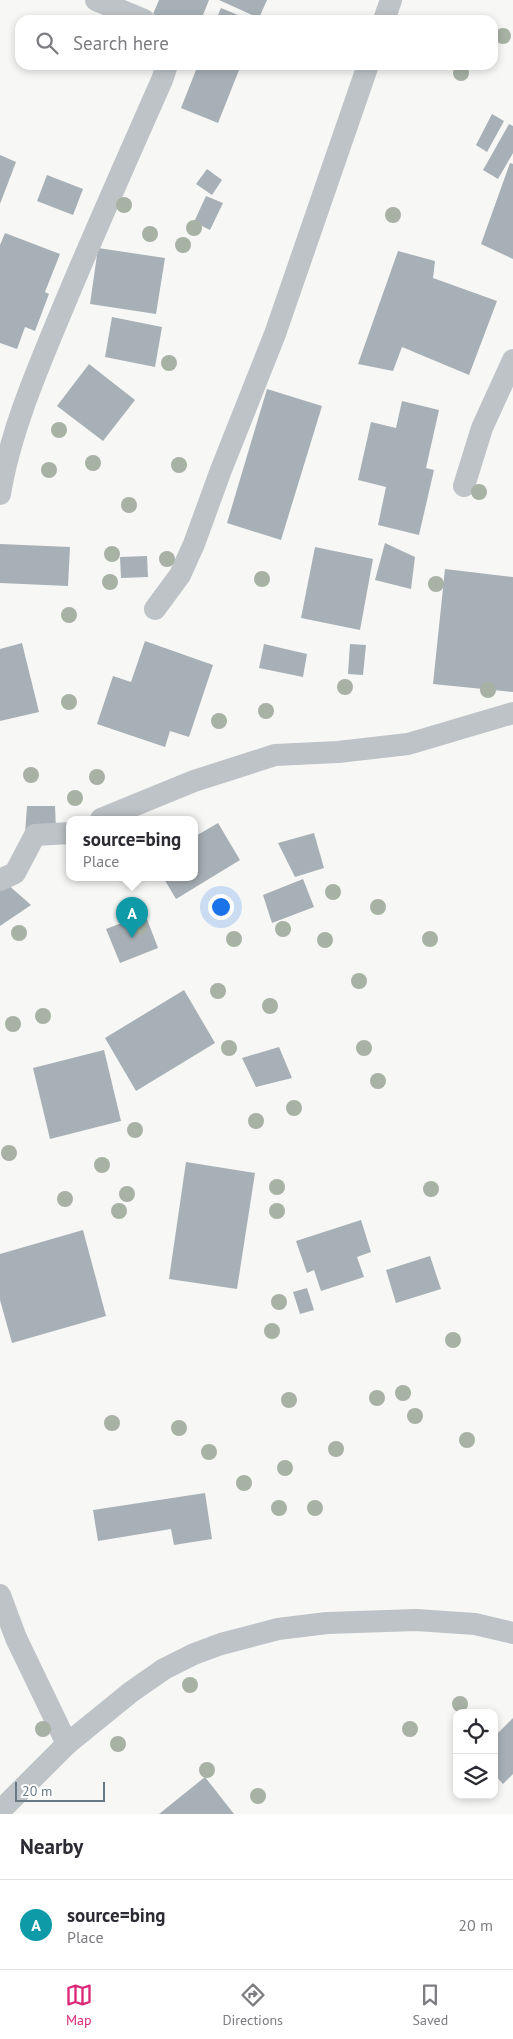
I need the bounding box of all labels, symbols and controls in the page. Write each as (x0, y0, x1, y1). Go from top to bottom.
search box (15, 15, 498, 70)
icon: search (33, 29, 61, 57)
text: Search here (73, 31, 169, 55)
popup (66, 816, 198, 881)
text: source=bing (83, 827, 181, 851)
text: Place (83, 851, 119, 871)
your location (208, 894, 234, 920)
pin: A (116, 897, 148, 938)
map controls (453, 1709, 498, 1799)
button: locate (453, 1709, 498, 1754)
button: layers (453, 1754, 498, 1799)
scale bar (15, 1779, 105, 1802)
text: 20 m (22, 1782, 52, 1800)
text: Nearby (20, 1833, 83, 1860)
text: source=bing (67, 1903, 166, 1927)
text: A (31, 1915, 41, 1935)
text: 20 m (458, 1915, 493, 1935)
text: Place (67, 1927, 104, 1947)
tab: Map (65, 1981, 93, 2029)
tab: Directions (222, 1981, 283, 2029)
tab: Saved (413, 1981, 448, 2029)

